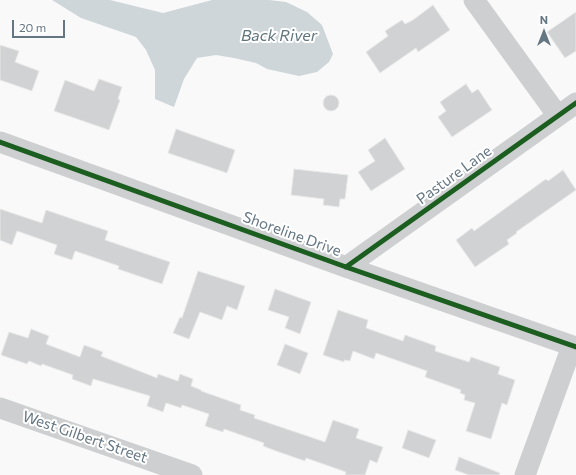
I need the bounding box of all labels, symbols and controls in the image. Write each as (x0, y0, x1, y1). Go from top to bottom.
scale bar (14, 12, 67, 38)
north arrow (524, 12, 564, 52)
text: N (540, 13, 548, 26)
text: 20 m (19, 20, 46, 34)
water label: Back River (241, 26, 317, 46)
street label: Pasture Lane (413, 142, 495, 208)
street label: Shoreline Drive (240, 208, 344, 260)
street label: West Gilbert Street (20, 407, 150, 467)

